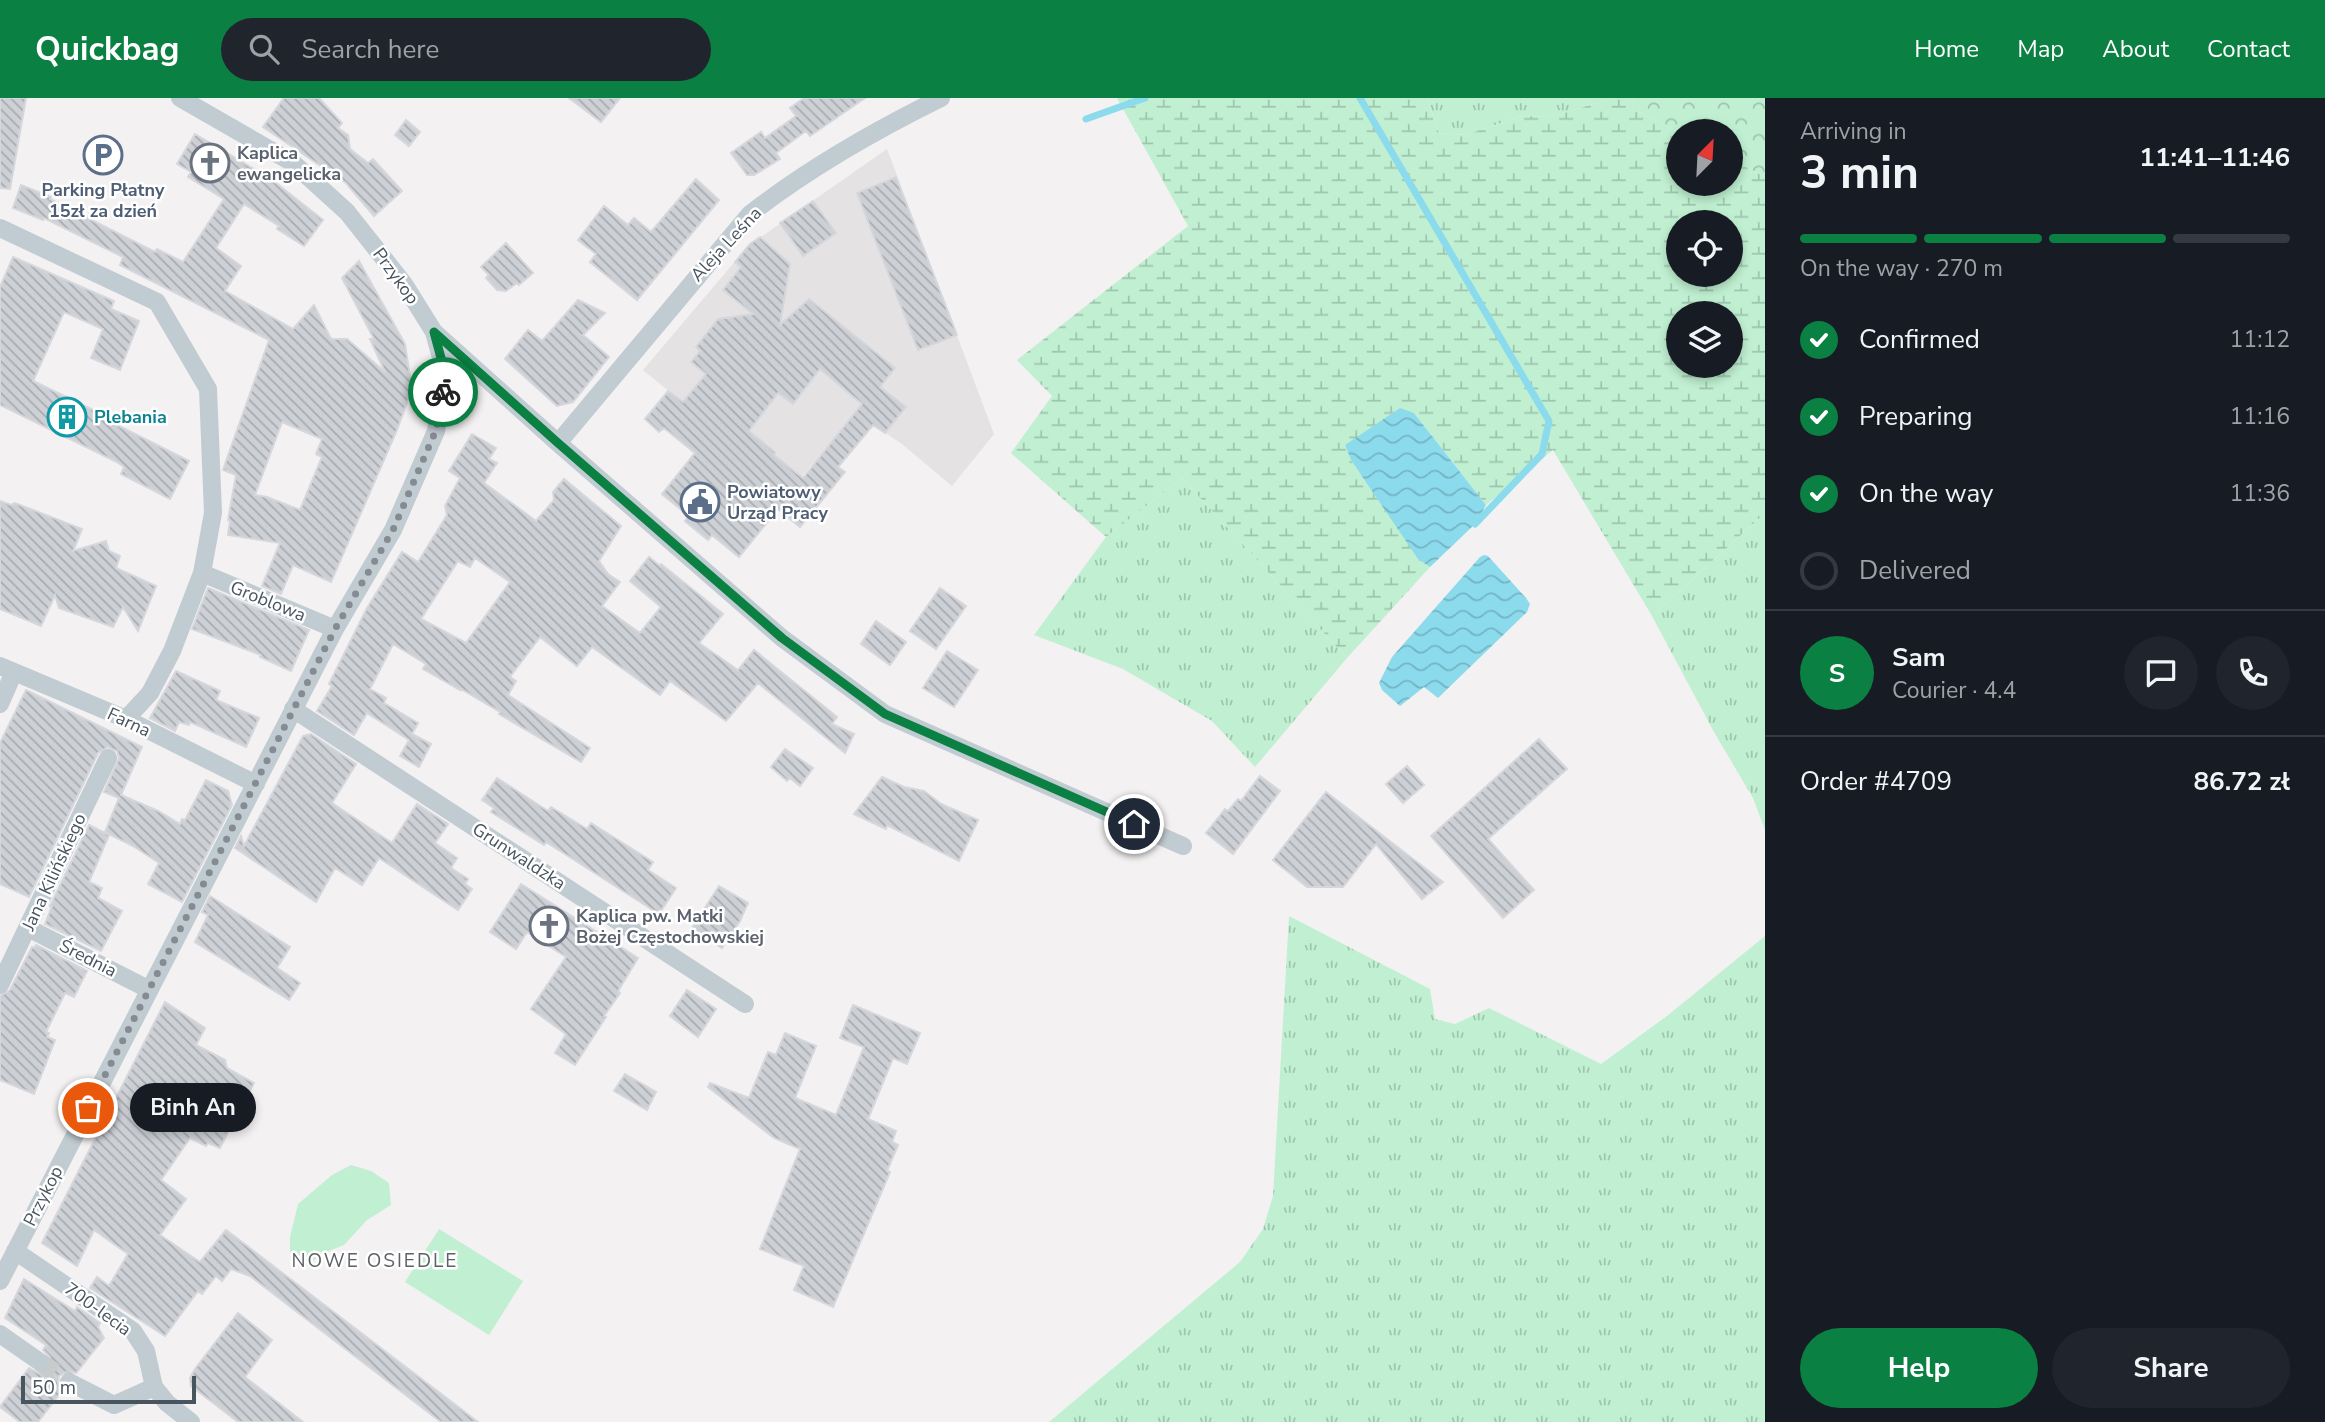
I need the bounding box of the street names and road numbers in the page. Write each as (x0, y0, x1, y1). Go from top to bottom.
street label: Aleja Leśna (685, 201, 767, 287)
street label: Przykop (367, 243, 425, 309)
street label: Groblowa (227, 575, 309, 627)
street label: Farna (103, 702, 155, 742)
street label: Jana Kilińskiego (16, 809, 92, 935)
street label: Grunwaldzka (468, 817, 570, 895)
street label: Średnia (55, 933, 121, 983)
street label: Przykop (18, 1162, 68, 1230)
street label: 700-lecia (60, 1277, 136, 1341)

